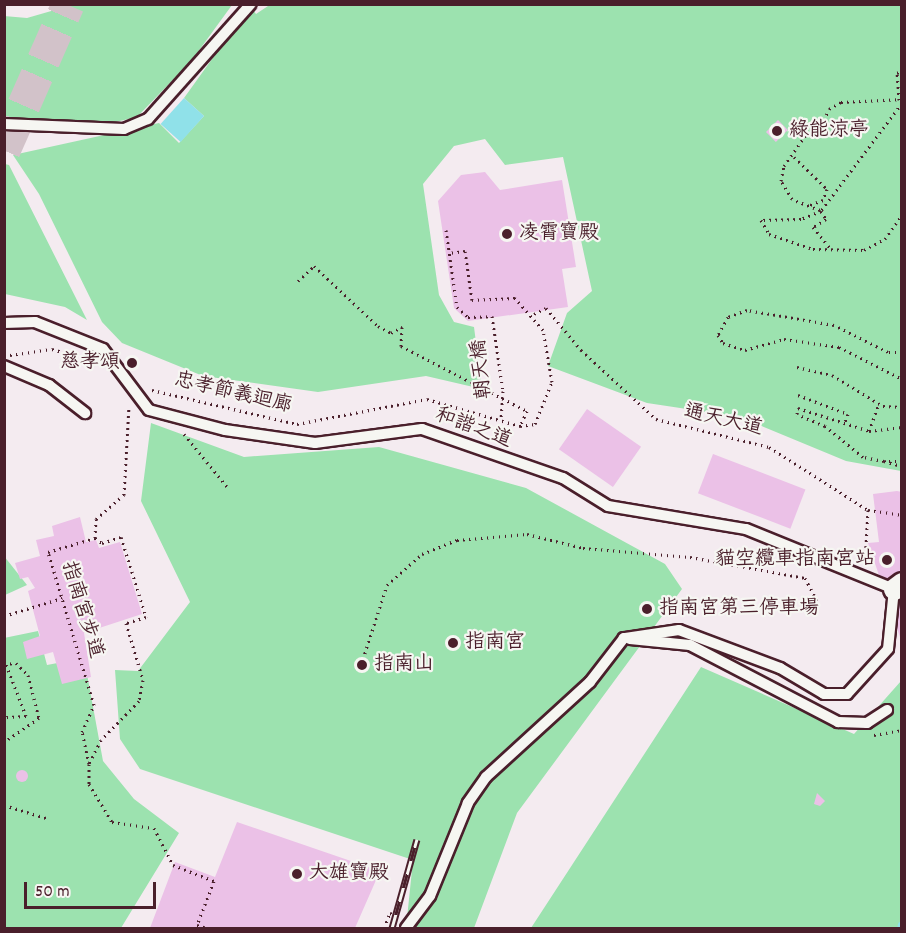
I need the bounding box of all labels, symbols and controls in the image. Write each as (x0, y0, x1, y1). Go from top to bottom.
place label: 綠能涼亭 (789, 119, 869, 143)
marker: 綠能涼亭 (770, 124, 784, 138)
place label: 凌霄寶殿 (519, 222, 599, 246)
marker: 凌霄寶殿 (500, 227, 514, 241)
street label: 朝天橋 (468, 338, 498, 400)
place label: 慈孝頌 (60, 351, 120, 375)
marker: 慈孝頌 (125, 356, 139, 370)
street label: 忠孝節義迴廊 (172, 369, 294, 419)
street label: 通天大道 (681, 400, 765, 442)
street label: 和諧之道 (431, 404, 515, 454)
place label: 貓空纜車指南宮站 (715, 548, 875, 572)
marker: 貓空纜車指南宮站 (880, 553, 894, 567)
street label: 指南宮步道 (55, 559, 107, 661)
place label: 指南宮第三停車場 (659, 597, 819, 621)
marker: 指南宮第三停車場 (640, 602, 654, 616)
place label: 指南宮 (465, 631, 525, 655)
marker: 指南宮 (446, 636, 460, 650)
place label: 指南山 (374, 653, 434, 677)
marker: 指南山 (355, 658, 369, 672)
place label: 大雄寶殿 (309, 862, 389, 886)
marker: 大雄寶殿 (290, 867, 304, 881)
scale bar (27, 870, 159, 908)
text: 50 m (35, 880, 70, 905)

